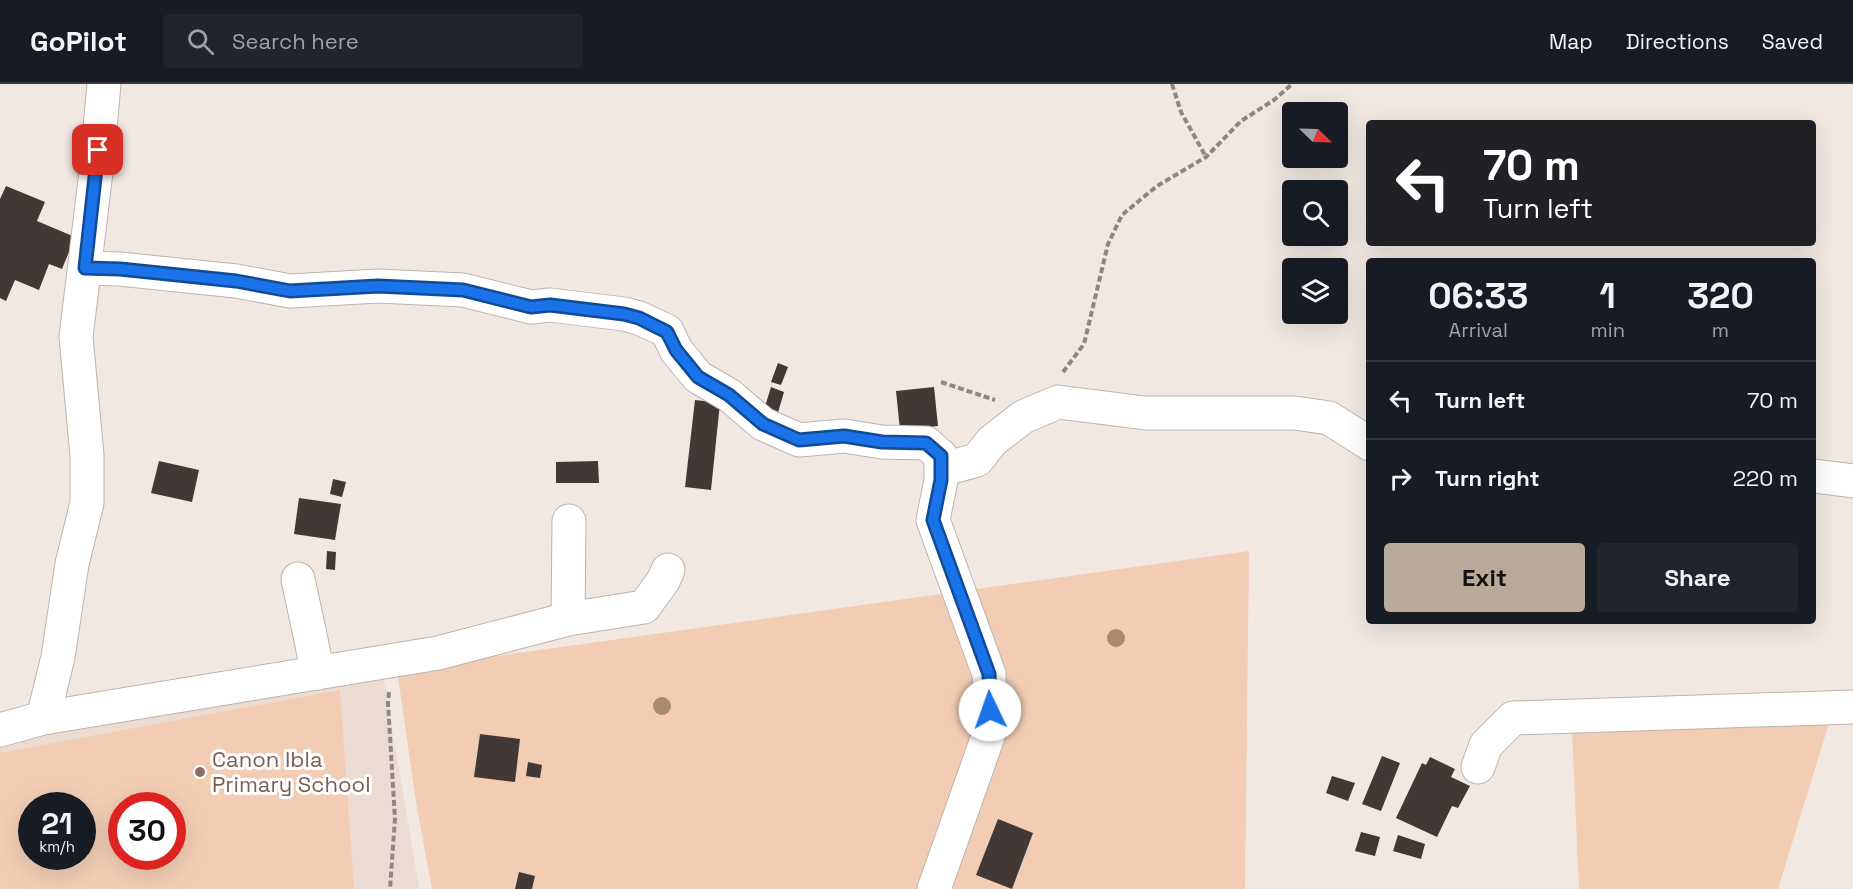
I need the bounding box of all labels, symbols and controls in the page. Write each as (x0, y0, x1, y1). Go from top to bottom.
search box (163, 14, 583, 68)
text: GoPilot (30, 23, 127, 59)
icon: search (184, 25, 217, 58)
text: Search here (232, 27, 359, 55)
text: Map (1549, 28, 1593, 55)
text: Directions (1626, 28, 1729, 55)
text: Saved (1762, 28, 1823, 55)
north arrow (1282, 102, 1348, 168)
map controls (1282, 102, 1348, 324)
pin (72, 124, 123, 175)
icon: arrive (81, 133, 114, 166)
text: 70 m (1483, 139, 1580, 192)
icon: left (1384, 144, 1462, 222)
button: search (1282, 180, 1348, 246)
text: Turn left (1483, 191, 1593, 226)
button: layers (1282, 258, 1348, 324)
text: 06:33 (1428, 273, 1528, 319)
text: 1 (1600, 273, 1616, 319)
text: 320 (1687, 273, 1754, 319)
text: Arrival (1449, 317, 1508, 343)
text: min (1591, 317, 1625, 343)
text: m (1712, 317, 1729, 343)
icon: left (1384, 384, 1417, 417)
text: Turn left (1435, 386, 1525, 414)
text: 70 m (1747, 386, 1798, 414)
icon: right (1384, 462, 1417, 495)
text: Turn right (1435, 464, 1540, 492)
text: 220 m (1733, 464, 1798, 492)
button: Exit (1384, 543, 1585, 612)
button: Share (1597, 543, 1798, 612)
position arrow (958, 678, 1022, 742)
place label: Canon Ibla Primary School (212, 745, 371, 798)
marker: Canon Ibla Primary School (193, 765, 207, 779)
speed limit sign: 30 (108, 792, 186, 870)
text: 21 (41, 804, 73, 843)
text: km/h (39, 837, 75, 856)

